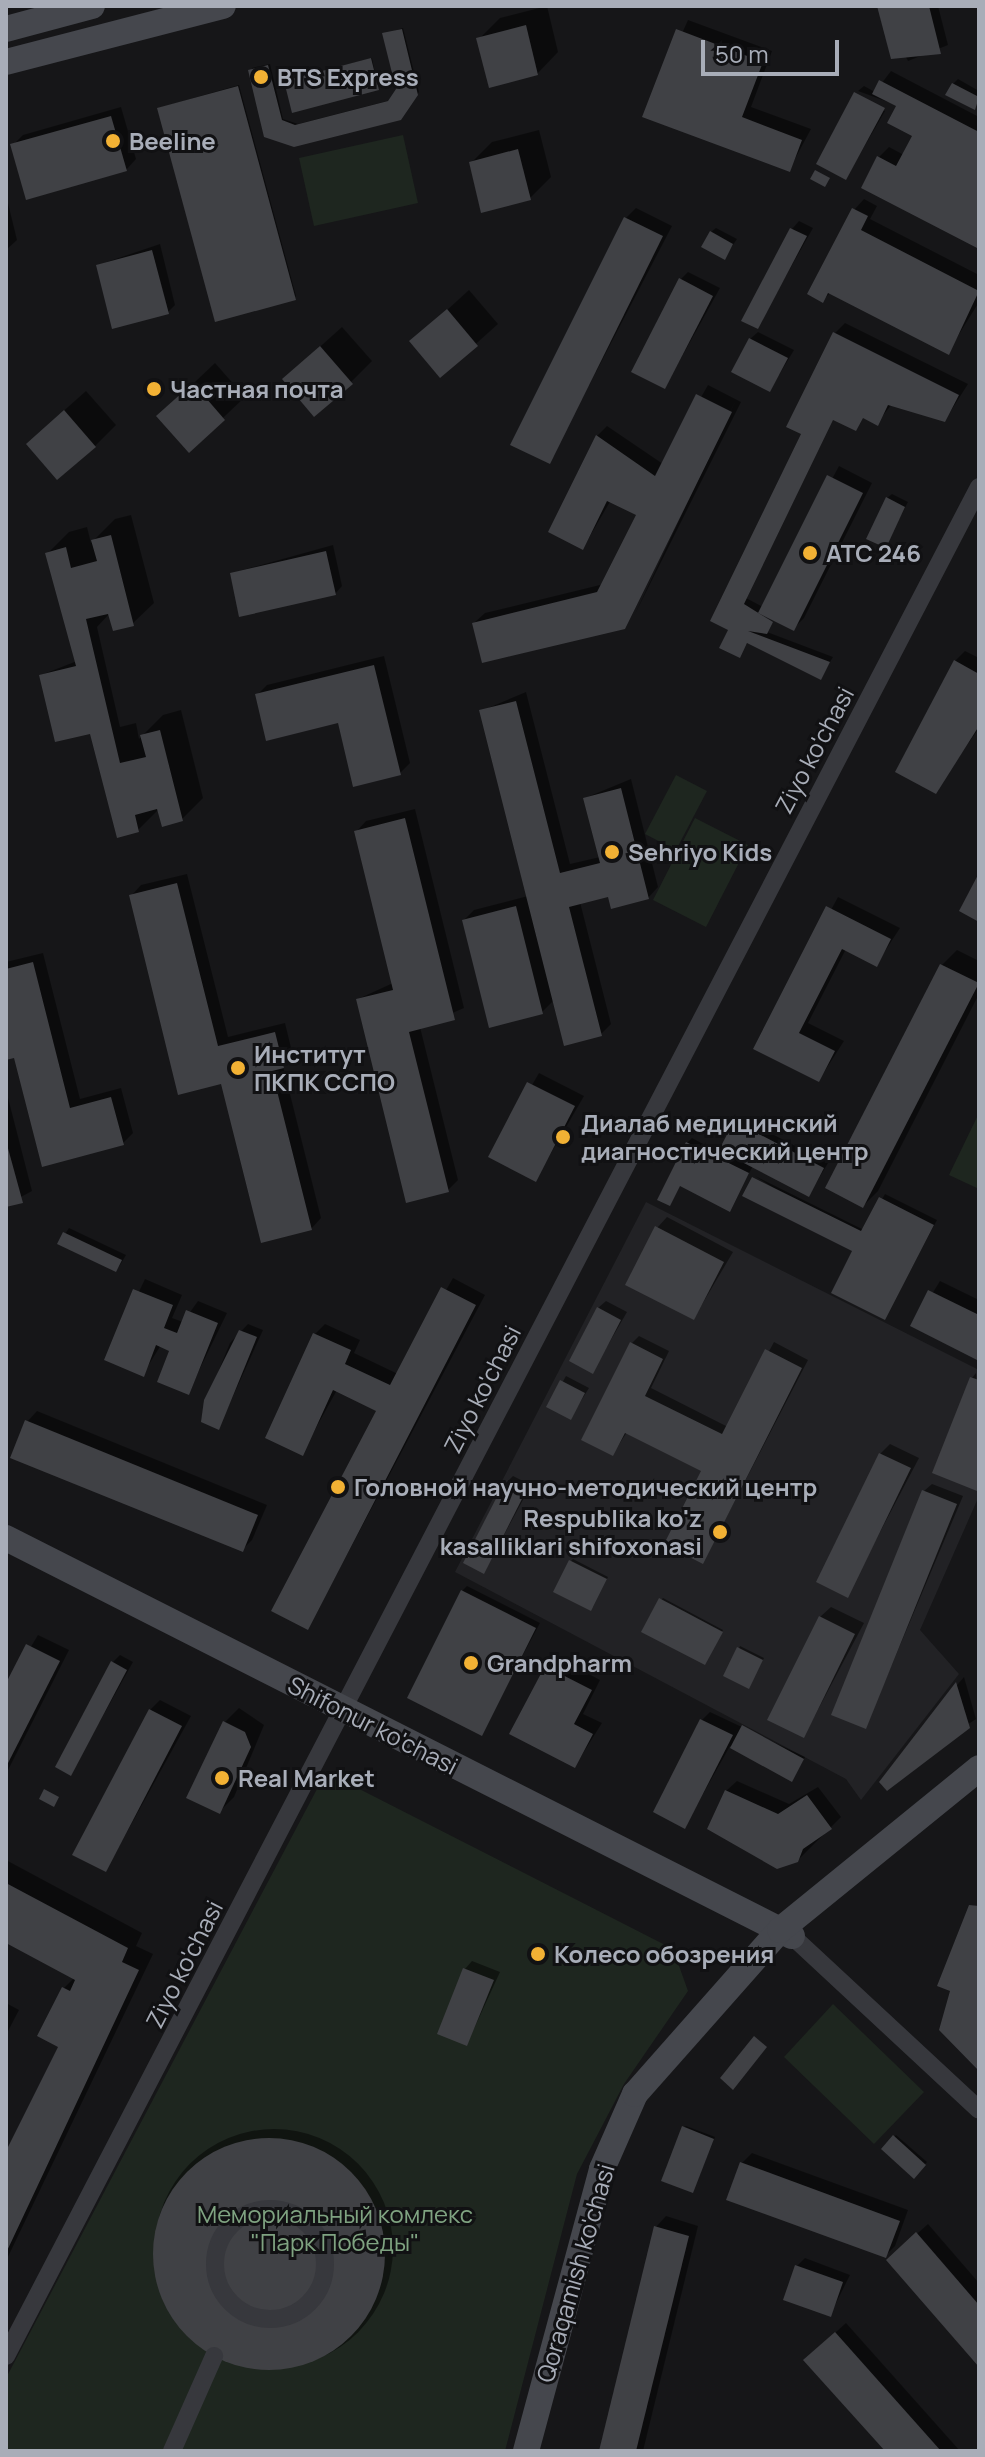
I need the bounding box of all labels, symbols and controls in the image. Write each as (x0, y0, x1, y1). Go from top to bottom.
scale bar (705, 24, 843, 74)
text: 50 m (715, 37, 769, 70)
place label: BTS Express (277, 63, 419, 91)
marker: BTS Express (252, 68, 270, 86)
place label: Beeline (129, 127, 216, 155)
marker: Beeline (104, 132, 122, 150)
place label: Частная почта (170, 375, 344, 403)
marker: Частная почта (145, 380, 163, 398)
place label: АТС 246 (826, 539, 921, 567)
marker: АТС 246 (801, 544, 819, 562)
street label: Ziyo ko'chasi (769, 682, 859, 818)
place label: Sehriyo Kids (628, 838, 772, 866)
marker: Sehriyo Kids (603, 843, 621, 861)
place label: Институт ПКПК ССПО (254, 1040, 395, 1096)
marker: Институт ПКПК ССПО (229, 1059, 247, 1077)
place label: Диалаб медицинский диагностический центр (581, 1109, 869, 1165)
marker: Диалаб медицинский диагностический центр (552, 1126, 574, 1148)
street label: Ziyo ko'chasi (438, 1320, 526, 1458)
place label: Головной научно-методический центр (354, 1473, 817, 1501)
marker: Головной научно-методический центр (329, 1478, 347, 1496)
place label: Respublika ko'z kasalliklari shifoxonasi (440, 1504, 702, 1560)
marker: Respublika ko'z kasalliklari shifoxonasi (709, 1521, 731, 1543)
place label: Grandpharm (487, 1649, 632, 1677)
marker: Grandpharm (462, 1654, 480, 1672)
street label: Shifonur ko'chasi (283, 1670, 463, 1780)
place label: Real Market (238, 1764, 375, 1792)
marker: Real Market (213, 1769, 231, 1787)
street label: Ziyo ko'chasi (140, 1895, 228, 2033)
place label: Колесо обозрения (554, 1940, 774, 1968)
marker: Колесо обозрения (529, 1945, 547, 1963)
street label: Qoraqamish ko'chasi (530, 2160, 620, 2386)
park label: Мемориальный комлекс "Парк Победы" (197, 2200, 473, 2256)

